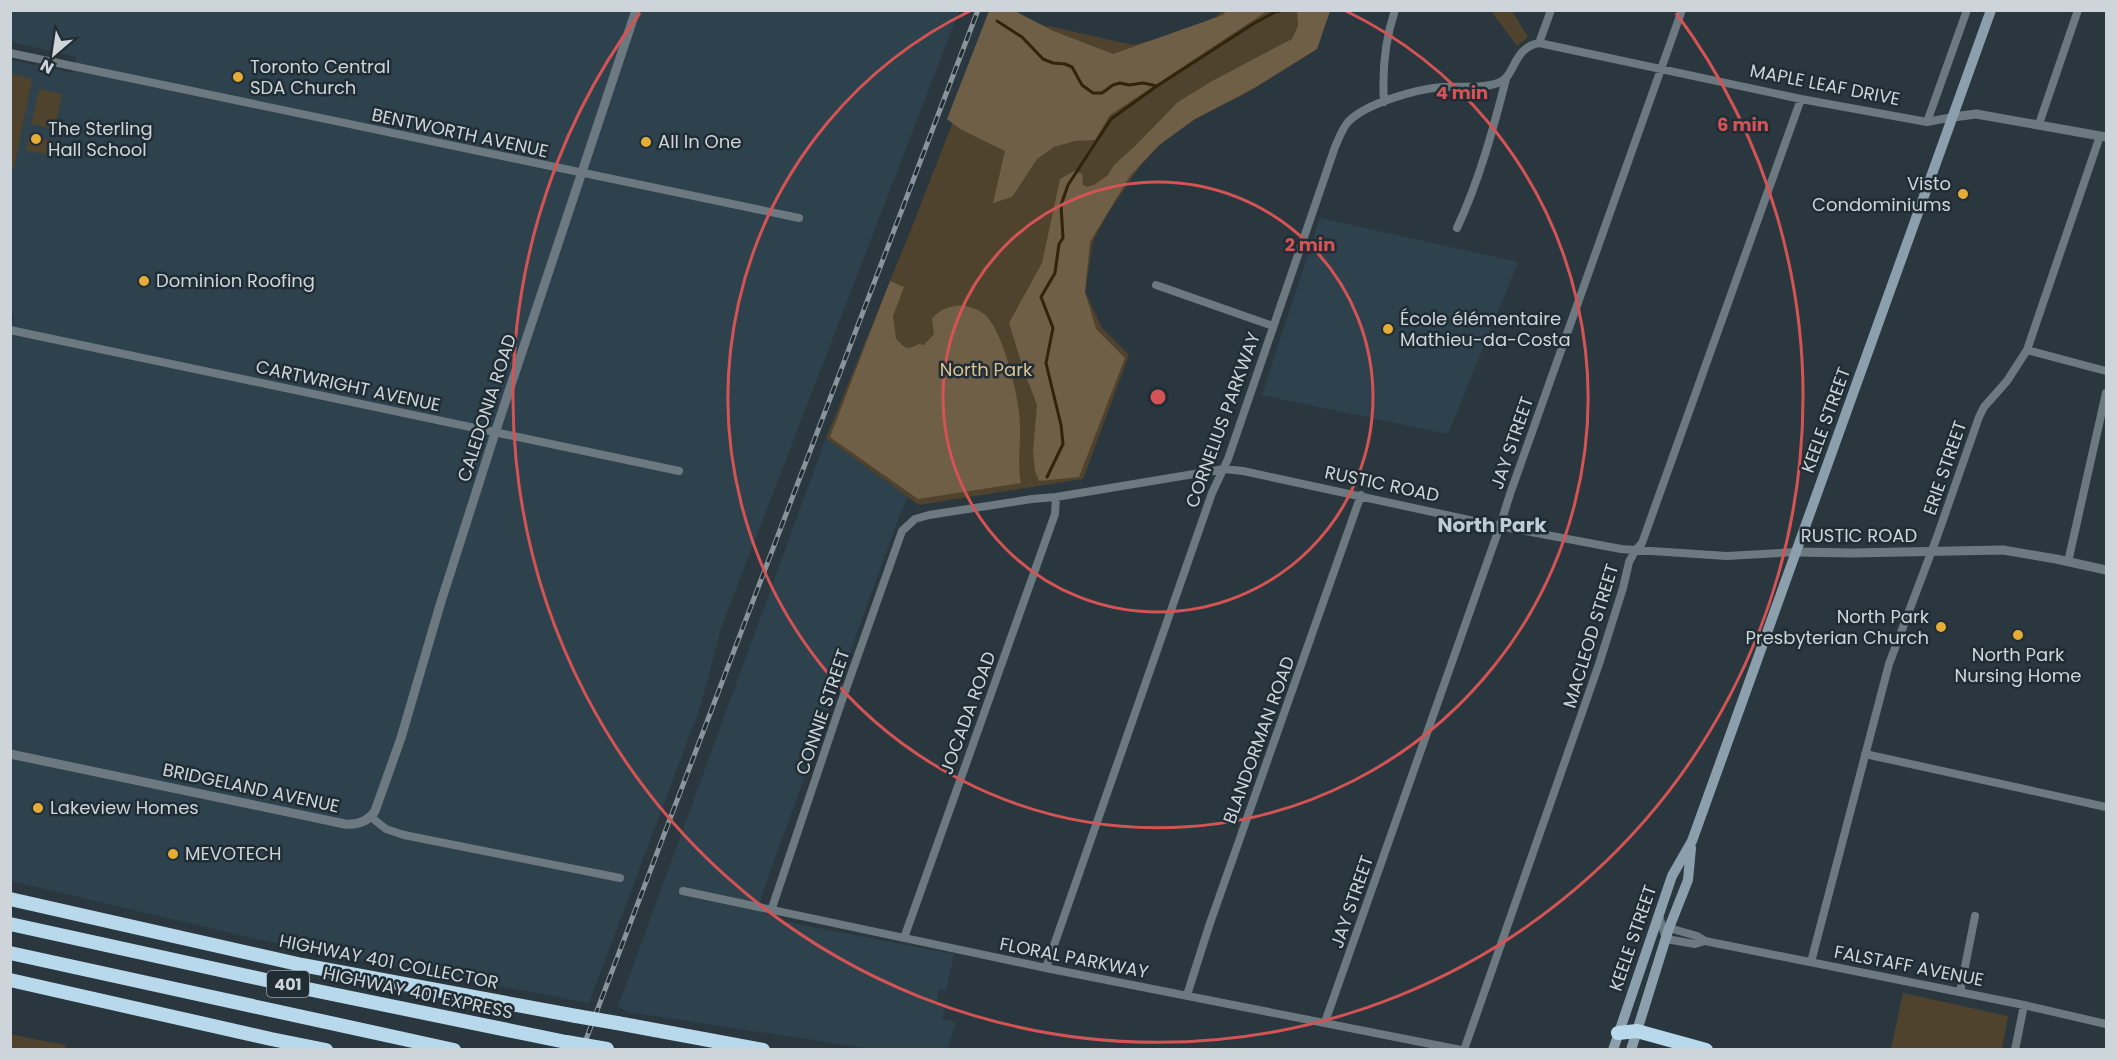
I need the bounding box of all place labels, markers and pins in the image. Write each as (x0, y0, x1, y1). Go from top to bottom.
place label: Toronto Central SDA Church (250, 54, 390, 100)
marker: Toronto Central SDA Church (231, 70, 245, 84)
place label: The Sterling Hall School (48, 116, 153, 162)
place label: All In One (658, 129, 741, 154)
marker: The Sterling Hall School (29, 132, 43, 146)
marker: All In One (639, 135, 653, 149)
place label: Visto Condominiums (1812, 171, 1951, 217)
marker: Visto Condominiums (1956, 187, 1970, 201)
place label: Dominion Roofing (156, 268, 315, 293)
marker: Dominion Roofing (137, 274, 151, 288)
place label: École élémentaire Mathieu-da-Costa (1400, 306, 1571, 352)
marker: École élémentaire Mathieu-da-Costa (1381, 322, 1395, 336)
centre of rings (1148, 387, 1168, 407)
place label: North Park Presbyterian Church (1746, 604, 1930, 650)
marker: North Park Presbyterian Church (1934, 620, 1948, 634)
marker: North Park Nursing Home (2011, 628, 2025, 642)
place label: North Park Nursing Home (1955, 642, 2081, 688)
place label: Lakeview Homes (50, 795, 199, 820)
marker: Lakeview Homes (31, 801, 45, 815)
place label: MEVOTECH (185, 841, 281, 866)
marker: MEVOTECH (166, 847, 180, 861)

